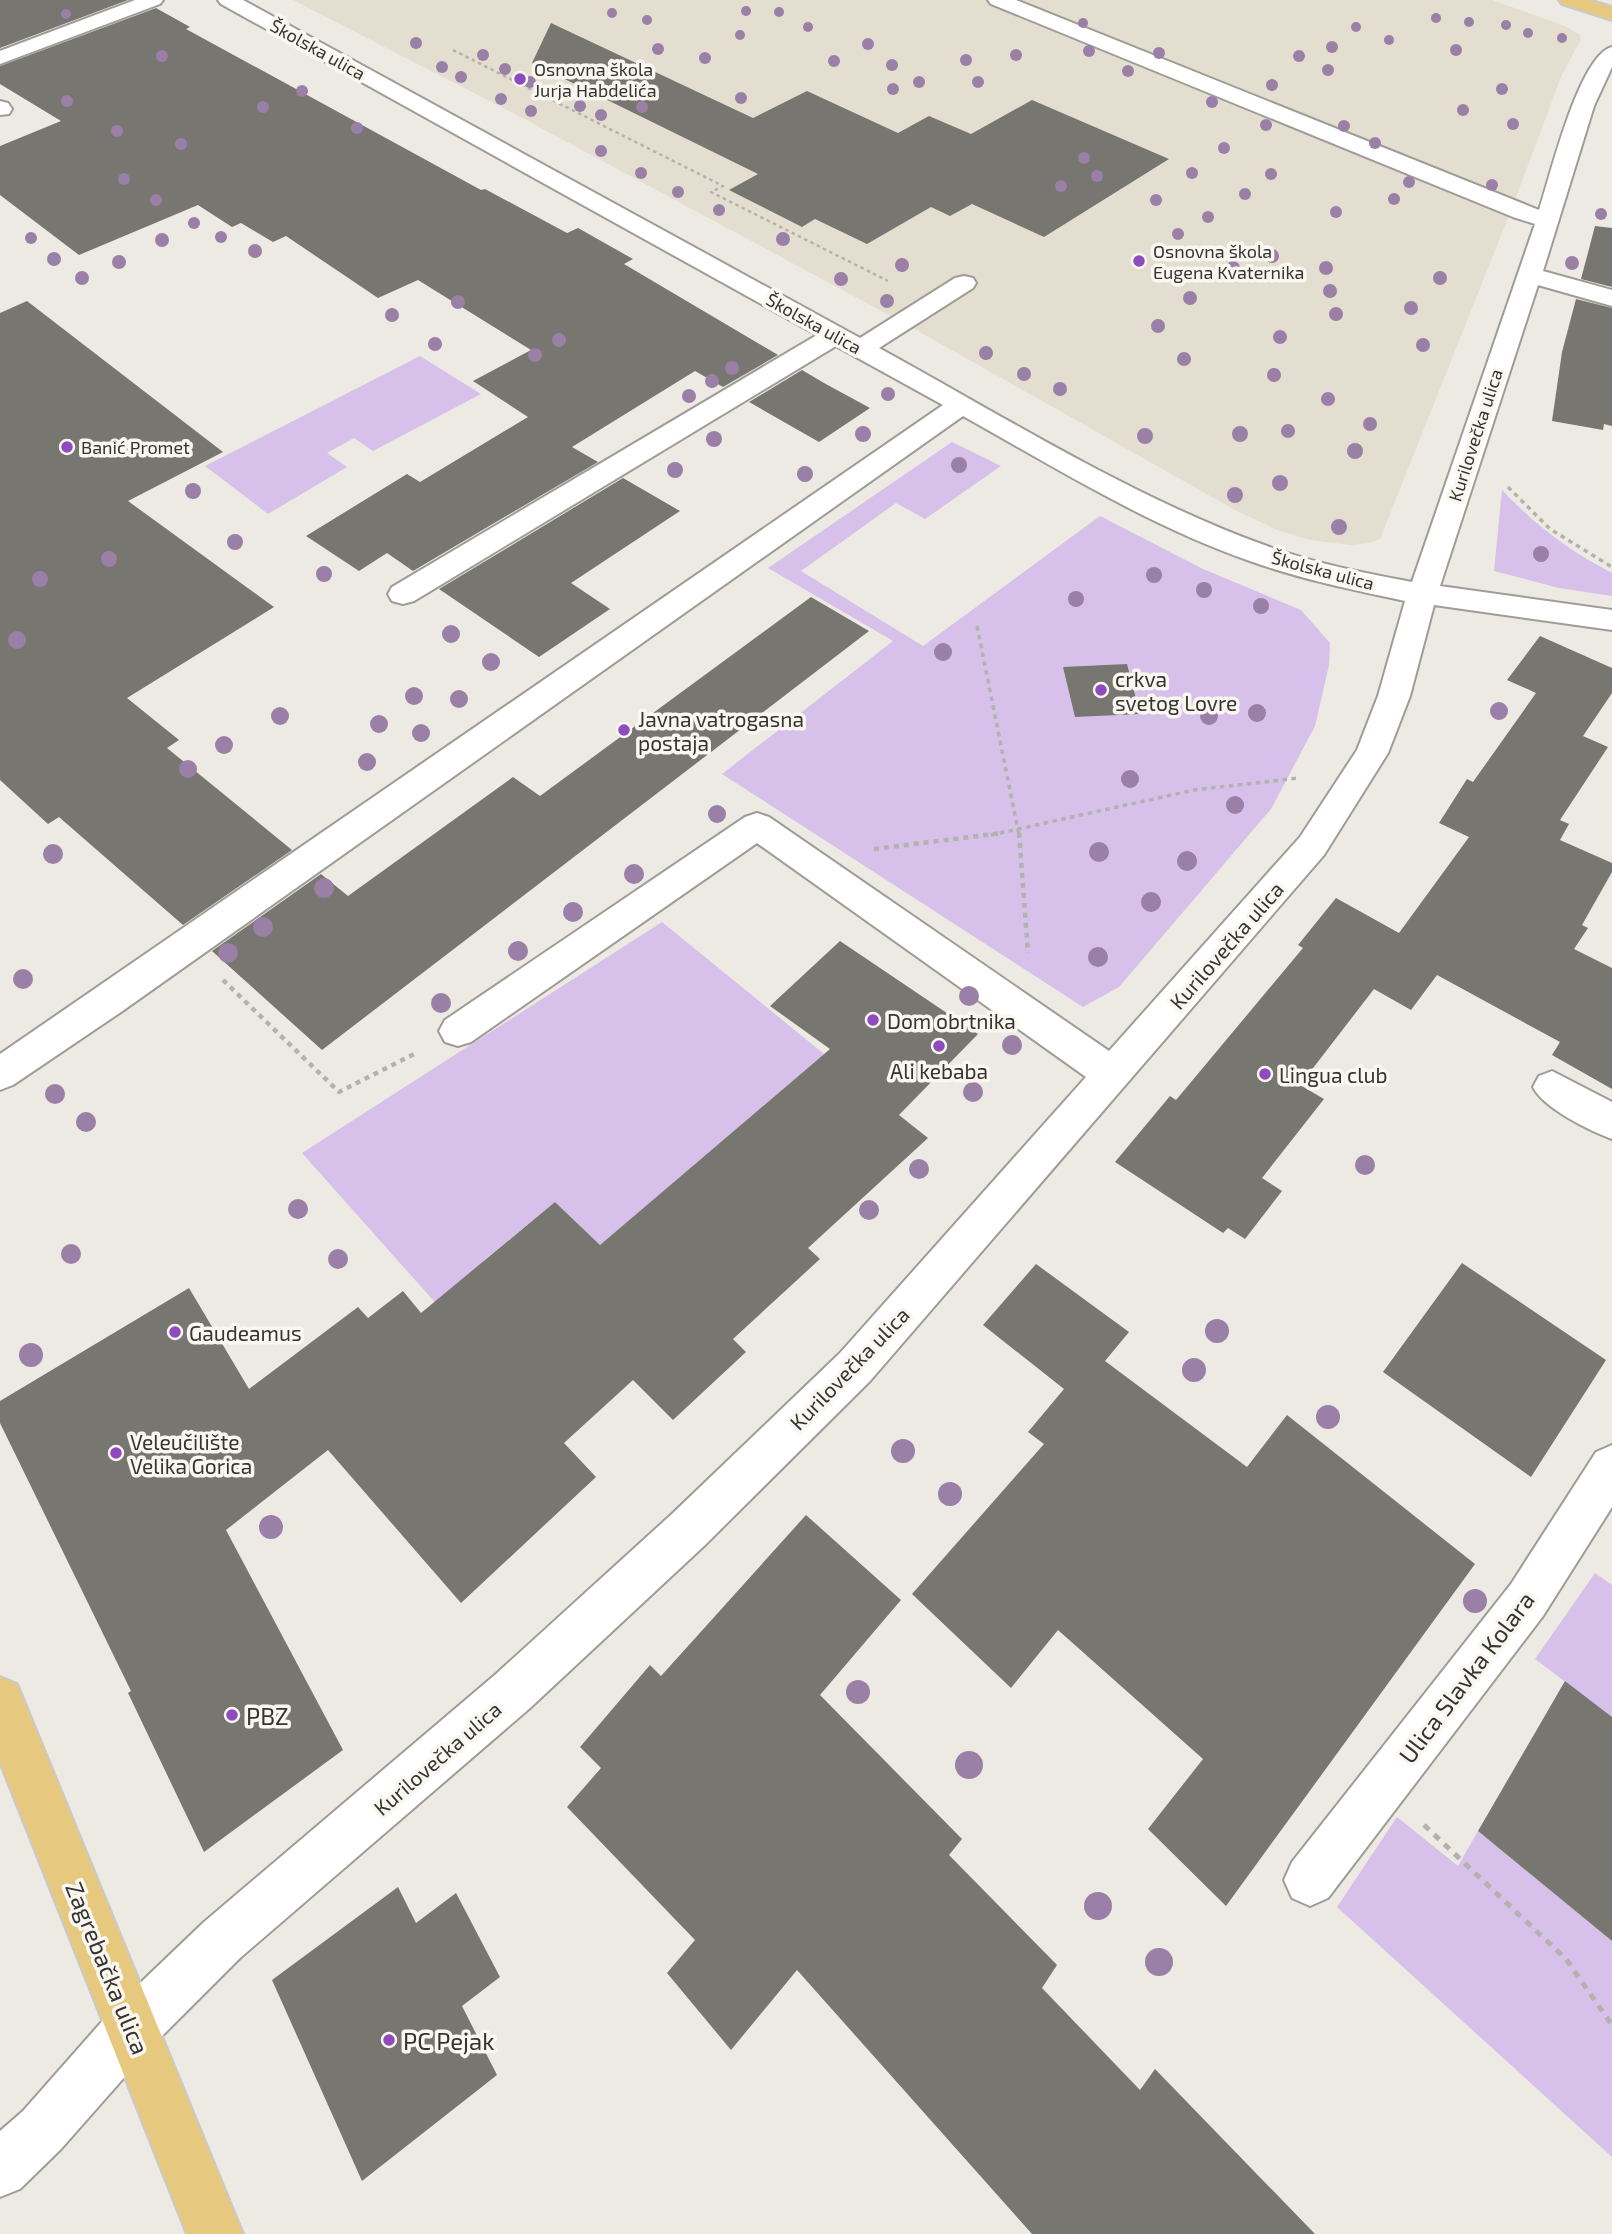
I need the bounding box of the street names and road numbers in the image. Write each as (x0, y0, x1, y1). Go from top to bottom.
street label: Školska ulica (267, 14, 369, 84)
street label: Školska ulica (763, 288, 865, 358)
street label: Kurilovečka ulica (1443, 366, 1507, 504)
street label: Školska ulica (1269, 546, 1377, 594)
street label: Kurilovečka ulica (1164, 876, 1288, 1014)
street label: Kurilovečka ulica (784, 1302, 914, 1434)
street label: Ulica Slavka Kolara (1392, 1586, 1540, 1768)
street label: Kurilovečka ulica (368, 1696, 506, 1820)
street label: Zagrebačka ulica (60, 1878, 156, 2058)

